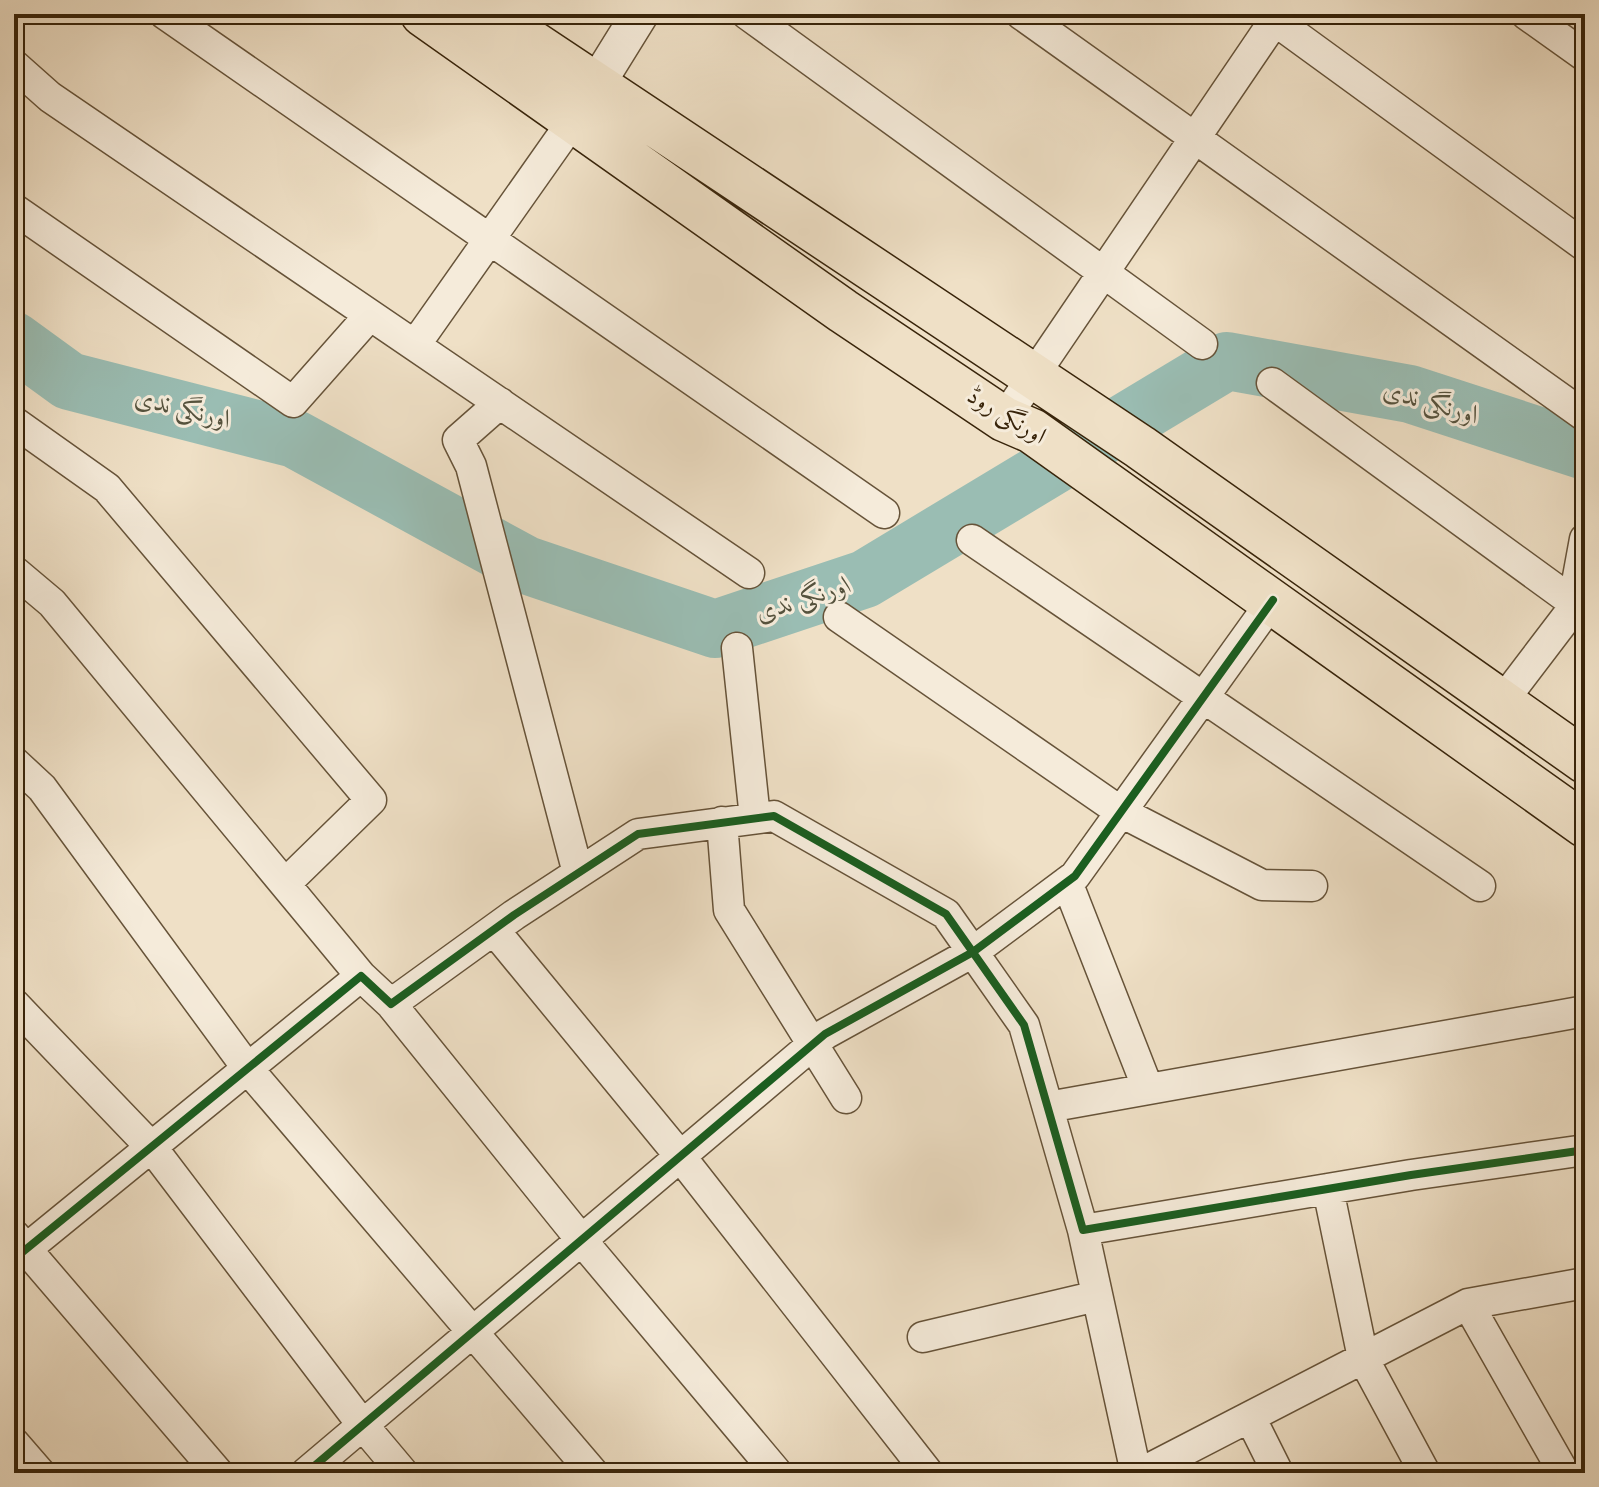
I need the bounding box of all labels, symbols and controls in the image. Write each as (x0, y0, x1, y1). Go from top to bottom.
water label: اورنگی ندی (1378, 373, 1484, 435)
water label: اورنگی ندی (131, 380, 235, 440)
street label: اورنگی روڈ (960, 380, 1052, 454)
water label: اورنگی ندی (751, 567, 857, 633)

